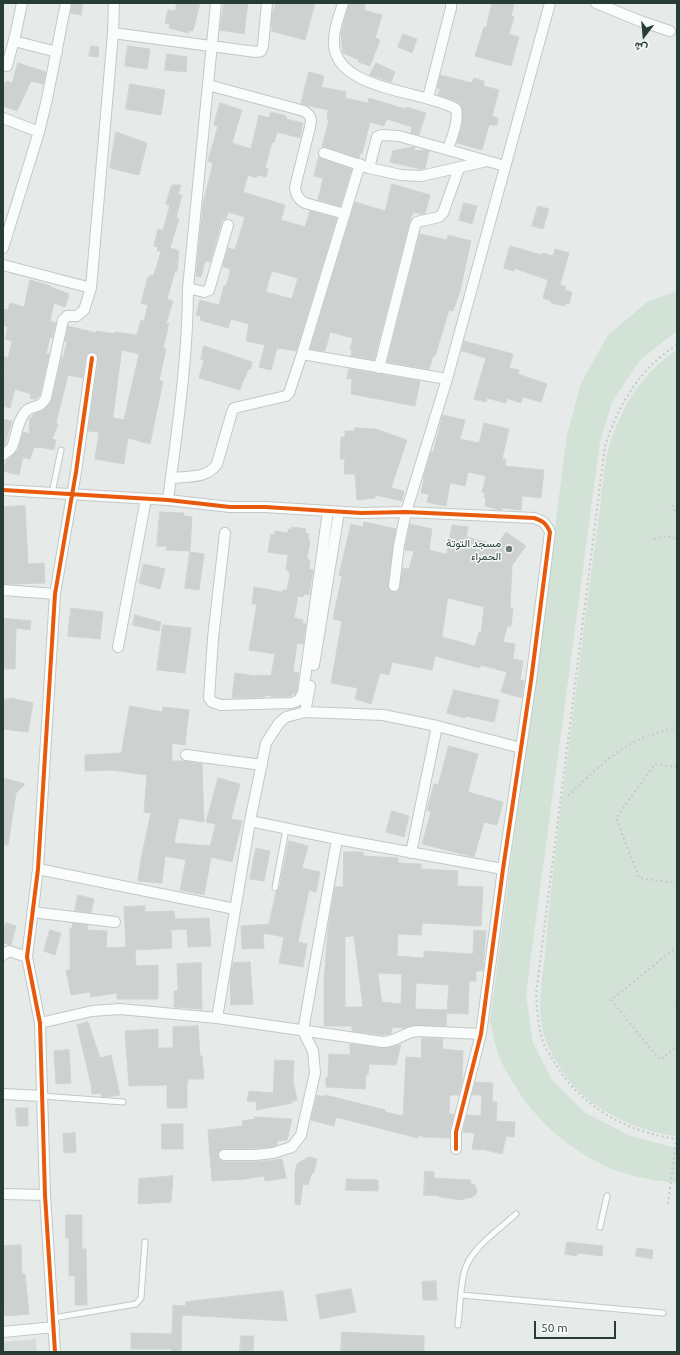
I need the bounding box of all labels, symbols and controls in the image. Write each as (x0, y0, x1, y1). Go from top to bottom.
north arrow (624, 16, 664, 56)
text: ش (633, 40, 649, 55)
place label: مسجد التوتة الحمراء (446, 536, 501, 562)
marker: مسجد التوتة الحمراء (504, 544, 514, 554)
scale bar (536, 1313, 618, 1339)
text: 50 m (541, 1321, 568, 1334)

